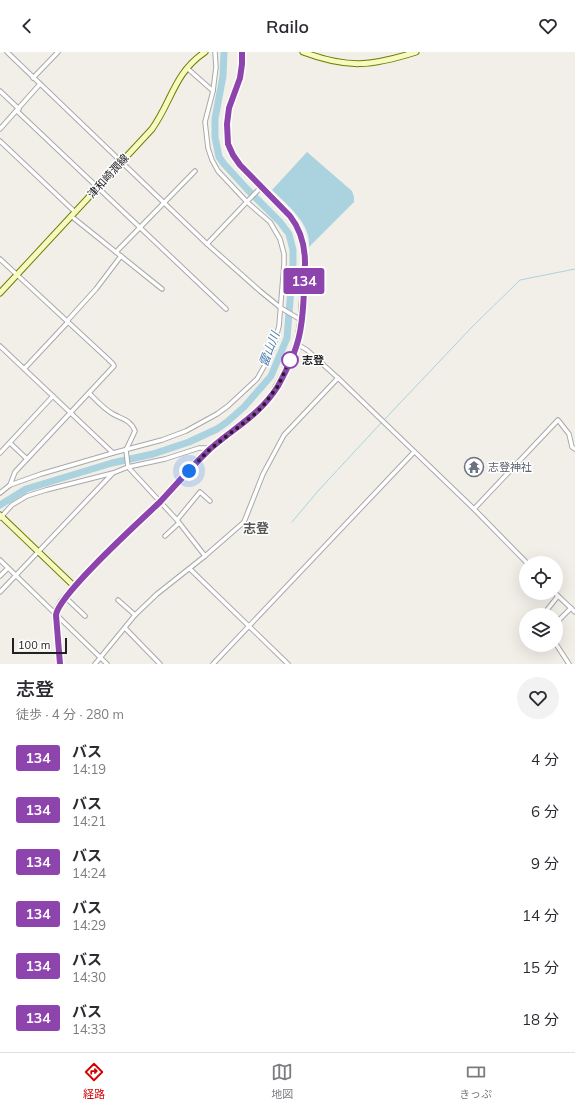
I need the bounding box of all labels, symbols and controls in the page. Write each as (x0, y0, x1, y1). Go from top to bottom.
icon: back (16, 15, 38, 37)
text: Railo (266, 15, 309, 38)
icon: heart (537, 15, 559, 37)
street label: 津和崎潤線 (84, 151, 132, 201)
line badge: 134 (281, 268, 327, 294)
text: 134 (291, 272, 317, 290)
water label: 雷山川 (256, 328, 283, 368)
marker: 志登 (281, 351, 299, 369)
place label: 志登 (302, 353, 324, 367)
temple icon: 志登神社 (463, 456, 485, 478)
place label: 志登神社 (488, 460, 532, 474)
your location (179, 461, 199, 481)
district label: 志登 (243, 520, 269, 536)
map controls (519, 556, 563, 652)
button: locate (519, 556, 563, 600)
button: layers (519, 608, 563, 652)
scale bar (12, 636, 67, 655)
text: 100 m (18, 638, 50, 652)
text: 志登 (16, 677, 54, 701)
button: heart (517, 677, 559, 719)
text: 徒歩 · 4 分 · 280 m (16, 706, 124, 722)
text: バス (72, 742, 102, 761)
text: 134 (25, 749, 51, 767)
text: 4 分 (531, 750, 559, 769)
text: 14:19 (72, 761, 106, 777)
text: バス (72, 794, 102, 813)
text: 134 (25, 801, 51, 819)
text: 6 分 (531, 802, 559, 821)
text: 14:21 (72, 813, 106, 829)
text: バス (72, 846, 102, 865)
text: 134 (25, 853, 51, 871)
text: 9 分 (531, 854, 559, 873)
text: 14:24 (72, 865, 106, 881)
text: バス (72, 898, 102, 917)
text: 134 (25, 905, 51, 923)
text: 14 分 (522, 906, 559, 925)
text: 14:29 (72, 917, 106, 933)
text: バス (72, 950, 102, 969)
text: 134 (25, 957, 51, 975)
text: 15 分 (522, 958, 559, 977)
text: 14:30 (72, 969, 106, 985)
text: バス (72, 1002, 102, 1021)
text: 134 (25, 1009, 51, 1027)
text: 18 分 (522, 1010, 559, 1029)
text: 14:33 (72, 1021, 106, 1037)
tab: 経路 (83, 1061, 105, 1101)
tab: 地図 (271, 1061, 293, 1101)
tab: きっぷ (459, 1061, 492, 1101)

